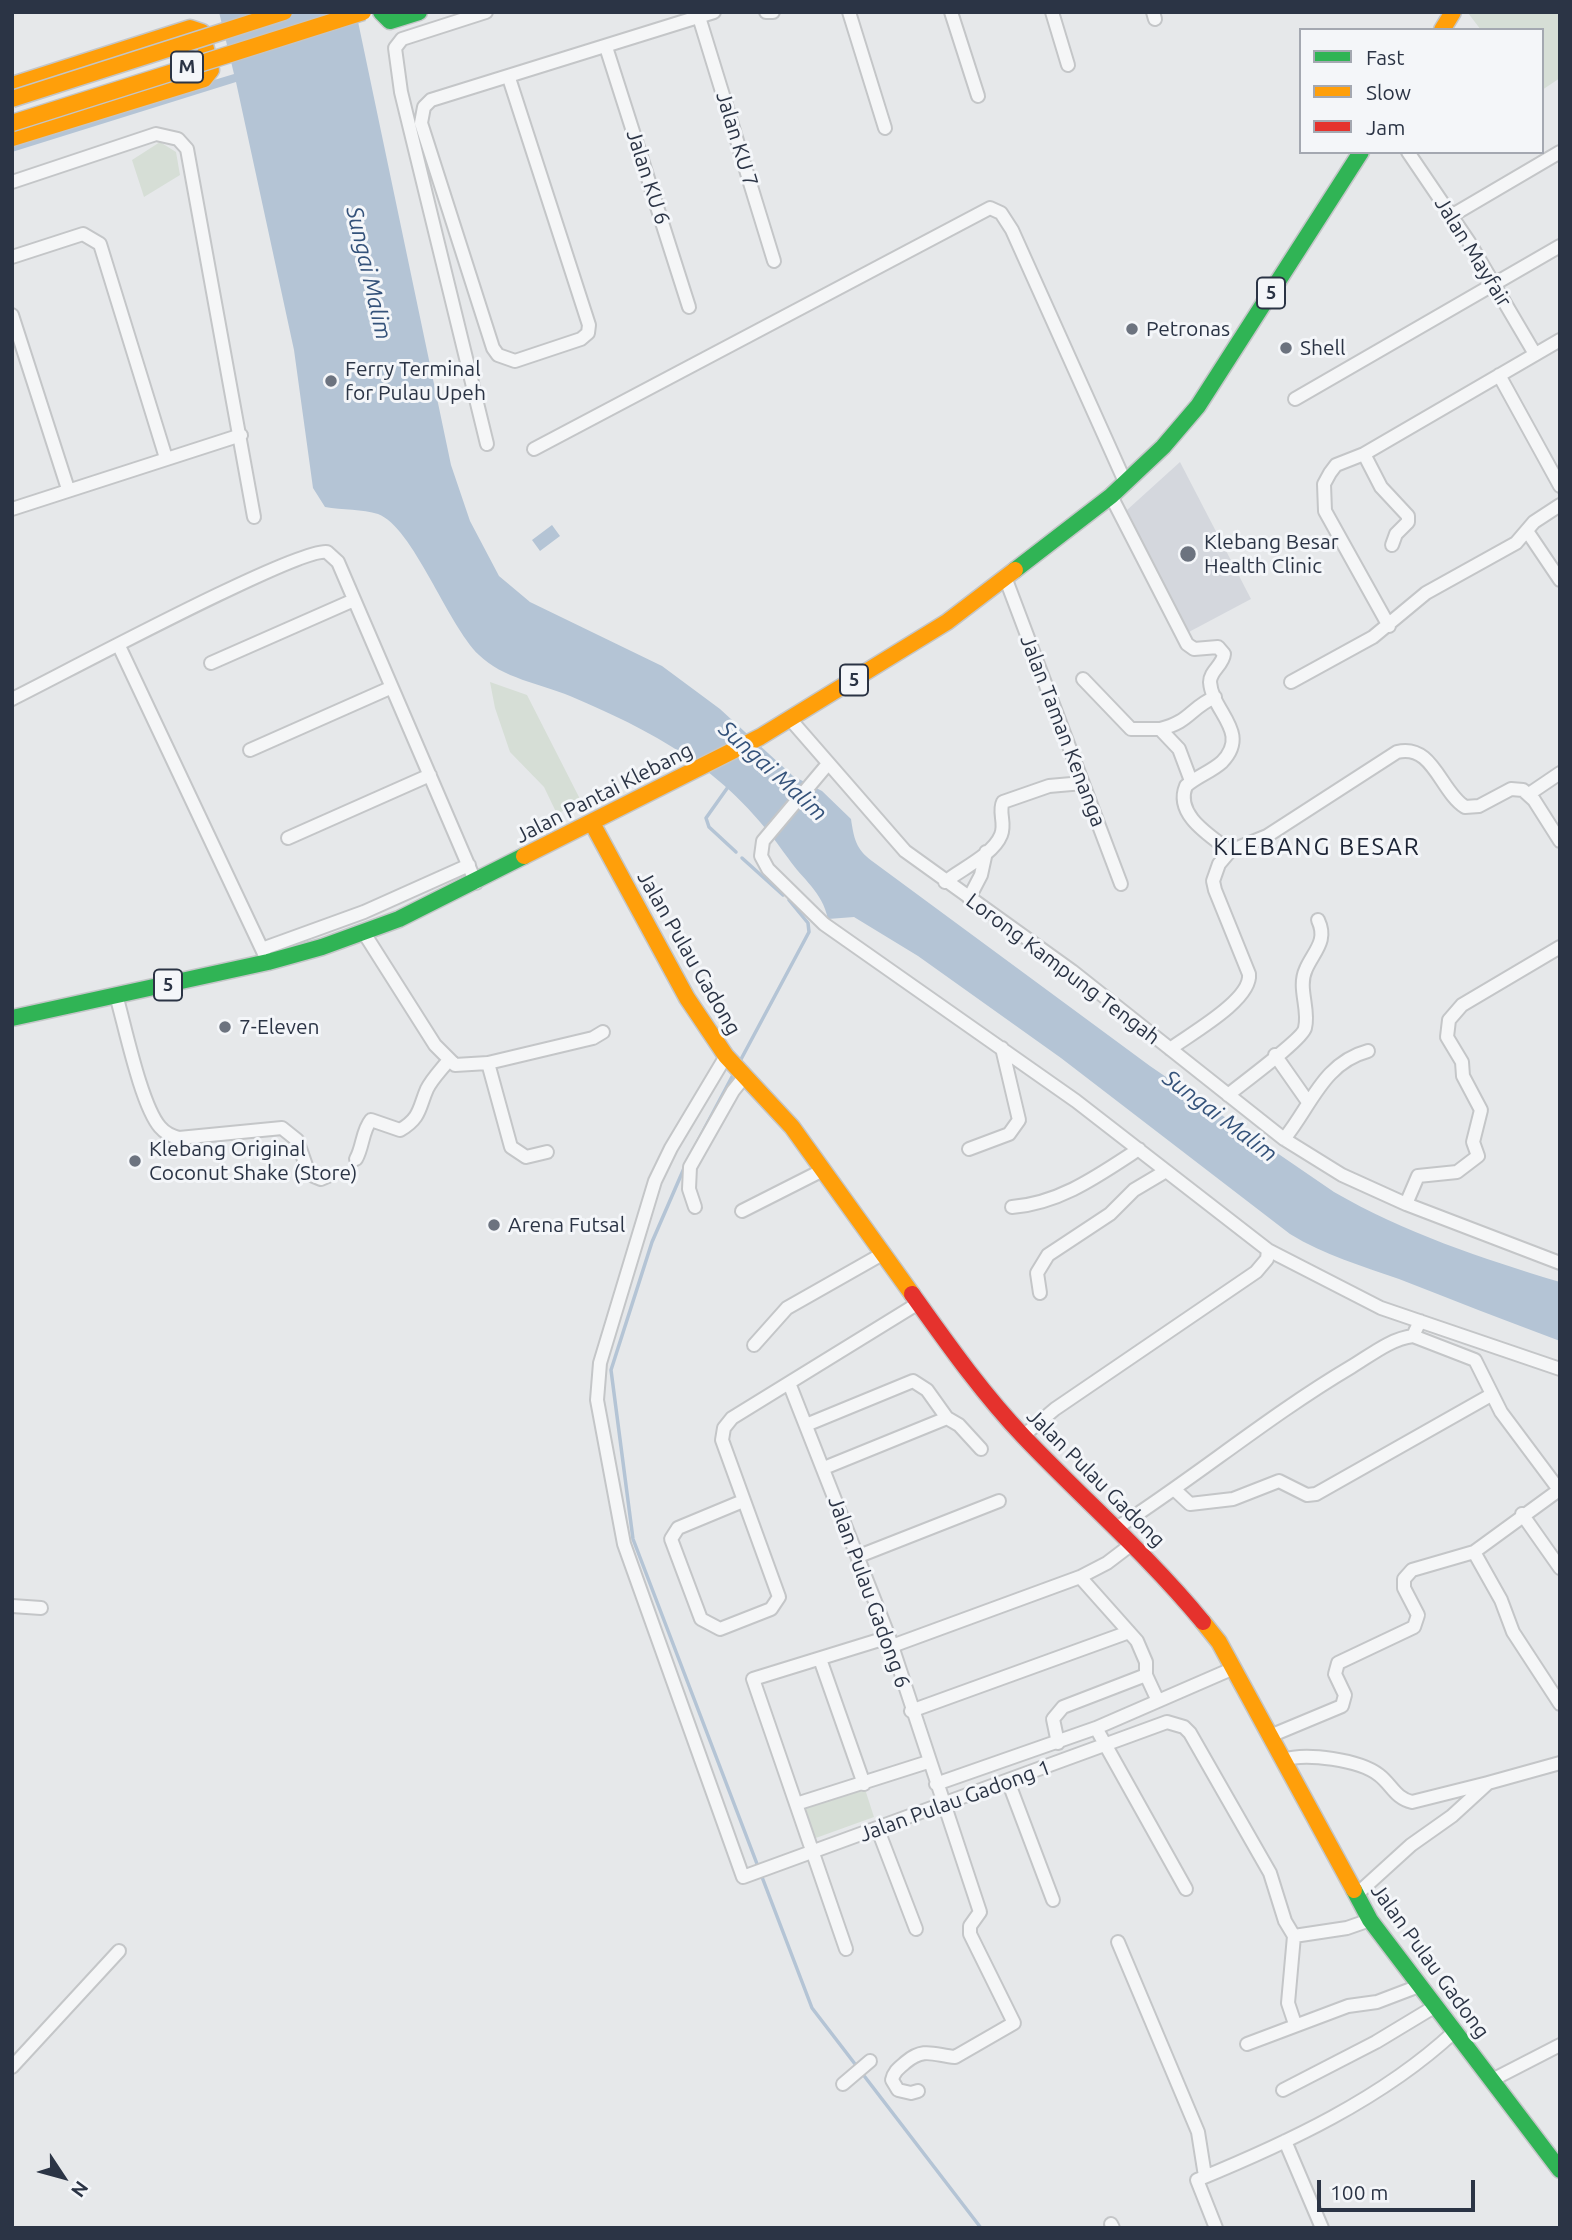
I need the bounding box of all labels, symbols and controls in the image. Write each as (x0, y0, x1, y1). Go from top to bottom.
legend (1299, 28, 1544, 154)
text: Fast (1366, 45, 1404, 69)
road number: M (171, 52, 203, 82)
text: Slow (1366, 80, 1411, 104)
street label: Jalan KU 7 (711, 88, 763, 190)
text: Jam (1366, 115, 1405, 139)
street label: Jalan KU 6 (621, 126, 675, 228)
street label: Jalan Mayfair (1429, 192, 1517, 312)
water label: Sungai Malim (340, 204, 398, 342)
road number: 5 (1257, 278, 1285, 308)
place label: Petronas (1146, 316, 1230, 342)
marker: Petronas (1124, 321, 1140, 337)
place label: Shell (1300, 335, 1346, 361)
marker: Shell (1278, 340, 1294, 356)
place label: Ferry Terminal for Pulau Upeh (345, 356, 486, 406)
marker: Ferry Terminal for Pulau Upeh (323, 373, 339, 389)
place label: Klebang Besar Health Clinic (1204, 529, 1339, 579)
marker: Klebang Besar Health Clinic (1178, 544, 1198, 564)
street label: Jalan Taman Kenanga (1015, 632, 1111, 830)
road number: 5 (840, 664, 868, 695)
water label: Sungai Malim (713, 715, 833, 827)
street label: Jalan Pantai Klebang (511, 737, 697, 849)
district label: KLEBANG BESAR (1215, 833, 1419, 861)
street label: Jalan Pulau Gadong (632, 866, 746, 1040)
street label: Lorong Kampung Tengah (961, 888, 1165, 1050)
road number: 5 (154, 970, 182, 1001)
place label: 7-Eleven (239, 1014, 320, 1040)
marker: 7-Eleven (217, 1019, 233, 1035)
water label: Sungai Malim (1157, 1064, 1283, 1168)
place label: Klebang Original Coconut Shake (Store) (149, 1136, 357, 1186)
marker: Klebang Original Coconut Shake (Store) (127, 1153, 143, 1169)
place label: Arena Futsal (508, 1212, 625, 1238)
marker: Arena Futsal (486, 1217, 502, 1233)
street label: Jalan Pulau Gadong (1022, 1404, 1170, 1552)
street label: Jalan Pulau Gadong 6 (823, 1493, 915, 1691)
street label: Jalan Pulau Gadong 1 (856, 1755, 1054, 1847)
street label: Jalan Pulau Gadong (1365, 1879, 1495, 2043)
north arrow (28, 2142, 98, 2212)
scale bar (1320, 2166, 1478, 2210)
text: N (67, 2177, 93, 2202)
text: 100 m (1330, 2180, 1388, 2204)

